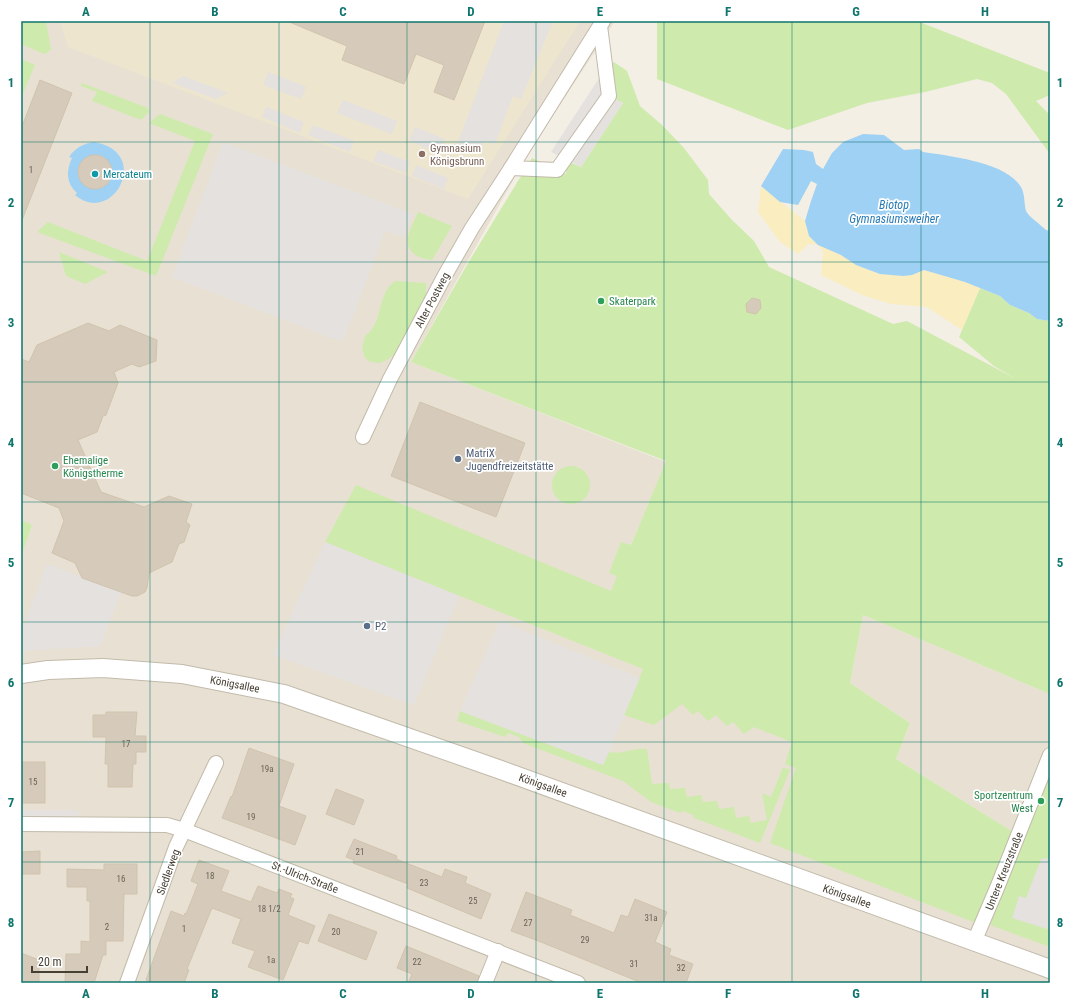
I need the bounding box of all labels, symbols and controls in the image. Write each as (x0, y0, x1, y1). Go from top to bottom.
text: A (82, 4, 90, 19)
text: B (211, 4, 219, 19)
text: C (339, 4, 347, 19)
text: D (467, 4, 475, 19)
text: E (597, 4, 604, 19)
text: F (725, 4, 731, 19)
text: G (852, 4, 860, 19)
text: H (981, 4, 989, 19)
text: 1 (8, 75, 14, 90)
text: 1 (1057, 75, 1063, 90)
place label: Gymnasium Königsbrunn (430, 142, 484, 168)
marker: Gymnasium Königsbrunn (417, 149, 427, 159)
house number: 1 (29, 165, 33, 175)
place label: Mercateum (103, 168, 152, 181)
marker: Mercateum (90, 169, 100, 179)
text: 2 (8, 195, 15, 210)
text: 2 (1057, 195, 1064, 210)
water label: Biotop Gymnasiumsweiher (849, 198, 939, 226)
street label: Alter Postweg (412, 270, 452, 330)
place label: Skaterpark (609, 295, 656, 308)
marker: Skaterpark (596, 296, 606, 306)
text: 3 (8, 315, 14, 330)
text: 3 (1057, 315, 1063, 330)
text: 4 (8, 435, 15, 450)
text: 4 (1057, 435, 1064, 450)
place label: MatriX Jugendfreizeitstätte (466, 447, 553, 473)
place label: Ehemalige Königstherme (63, 454, 123, 480)
marker: MatriX Jugendfreizeitstätte (453, 454, 463, 464)
marker: Ehemalige Königstherme (50, 461, 60, 471)
text: 5 (8, 555, 15, 570)
text: 5 (1057, 555, 1064, 570)
place label: P2 (375, 620, 387, 633)
marker: P2 (362, 621, 372, 631)
street label: Königsallee (209, 673, 261, 696)
text: 6 (8, 675, 15, 690)
text: 6 (1057, 675, 1064, 690)
house number: 17 (122, 739, 131, 749)
house number: 19a (260, 764, 274, 774)
street label: Königsallee (517, 771, 569, 800)
house number: 15 (29, 777, 38, 787)
place label: Sportzentrum West (974, 789, 1033, 815)
text: 7 (8, 795, 15, 810)
text: 7 (1057, 795, 1064, 810)
marker: Sportzentrum West (1036, 796, 1046, 806)
house number: 19 (247, 812, 255, 822)
street label: Untere Kreuzstraße (983, 830, 1026, 912)
house number: 21 (356, 847, 364, 857)
street label: Siedlerweg (154, 848, 183, 897)
street label: St.-Ulrich-Straße (270, 859, 340, 896)
house number: 18 (206, 871, 214, 881)
house number: 16 (117, 874, 125, 884)
house number: 23 (420, 878, 428, 888)
street label: Königsallee (821, 882, 873, 911)
house number: 25 (469, 896, 478, 906)
house number: 18 1/2 (257, 904, 281, 914)
house number: 31a (644, 913, 658, 923)
text: 8 (8, 915, 14, 930)
text: 8 (1057, 915, 1063, 930)
house number: 27 (524, 918, 533, 928)
house number: 2 (105, 922, 110, 932)
house number: 1 (182, 924, 186, 934)
house number: 20 (332, 927, 340, 937)
house number: 29 (581, 935, 589, 945)
scale bar (32, 948, 87, 974)
text: 20 m (38, 955, 62, 969)
house number: 1a (267, 955, 275, 965)
house number: 22 (413, 957, 422, 967)
house number: 31 (630, 959, 638, 969)
house number: 32 (677, 963, 686, 973)
text: A (82, 986, 90, 1001)
text: B (211, 986, 219, 1001)
text: C (339, 986, 347, 1001)
text: D (467, 986, 475, 1001)
text: E (597, 986, 604, 1001)
text: F (725, 986, 731, 1001)
text: G (852, 986, 860, 1001)
text: H (981, 986, 989, 1001)

